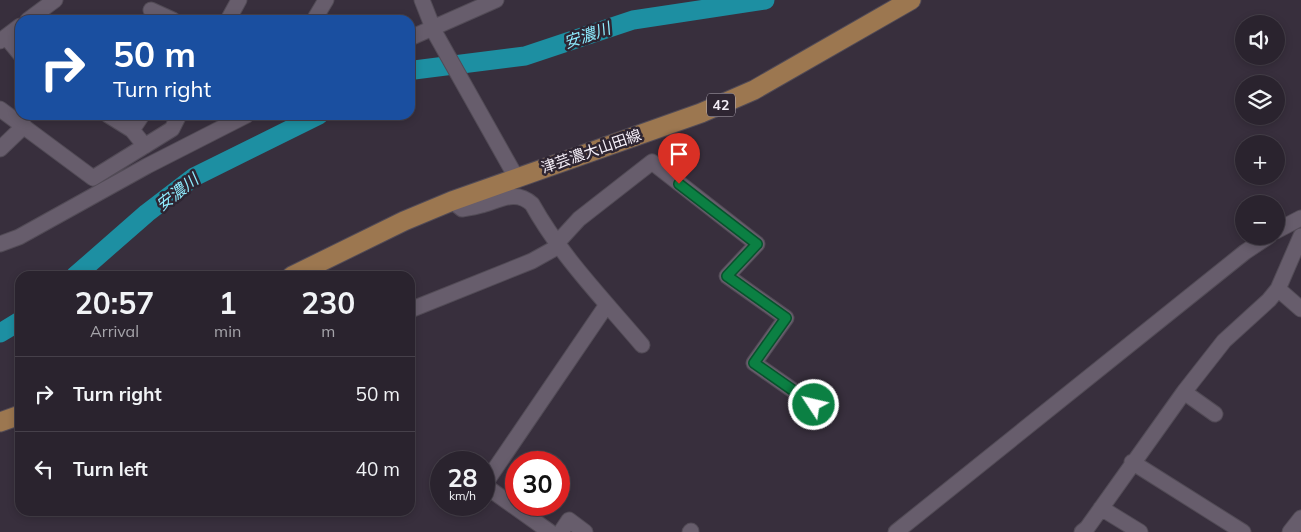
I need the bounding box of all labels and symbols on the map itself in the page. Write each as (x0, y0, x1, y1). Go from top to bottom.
water label: 安濃川 (561, 17, 615, 52)
road number: 42 (707, 94, 735, 116)
street label: 津芸濃大山田線 (538, 125, 644, 177)
pin (658, 133, 700, 184)
water label: 安濃川 (152, 168, 204, 215)
position arrow (787, 378, 839, 430)
speed limit sign: 30 (505, 451, 570, 516)

